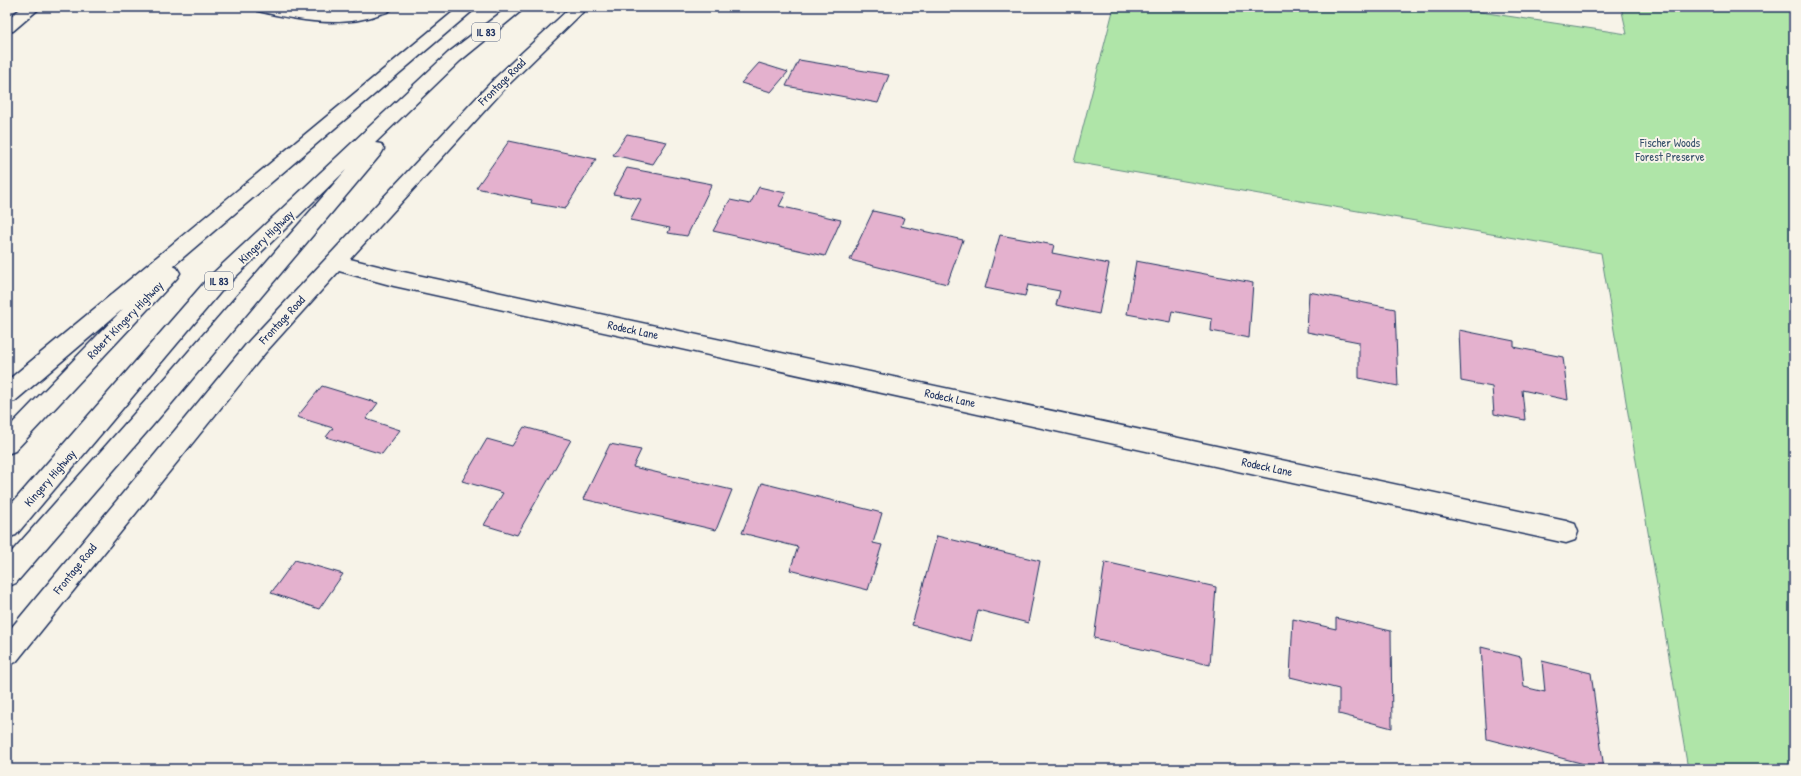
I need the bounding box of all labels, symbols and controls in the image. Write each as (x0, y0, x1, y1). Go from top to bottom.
road number: IL 83 (472, 23, 500, 41)
street label: Frontage Road (473, 54, 529, 110)
park label: Fischer Woods Forest Preserve (1634, 134, 1705, 165)
street label: Kingery Highway (234, 206, 297, 267)
road number: IL 83 (205, 272, 233, 290)
street label: Robert Kingery Highway (83, 277, 166, 362)
street label: Frontage Road (254, 291, 309, 348)
street label: Rodeck Lane (606, 316, 660, 343)
street label: Rodeck Lane (923, 384, 977, 411)
street label: Kingery Highway (20, 445, 79, 510)
street label: Rodeck Lane (1240, 453, 1294, 480)
street label: Frontage Road (48, 539, 101, 598)

